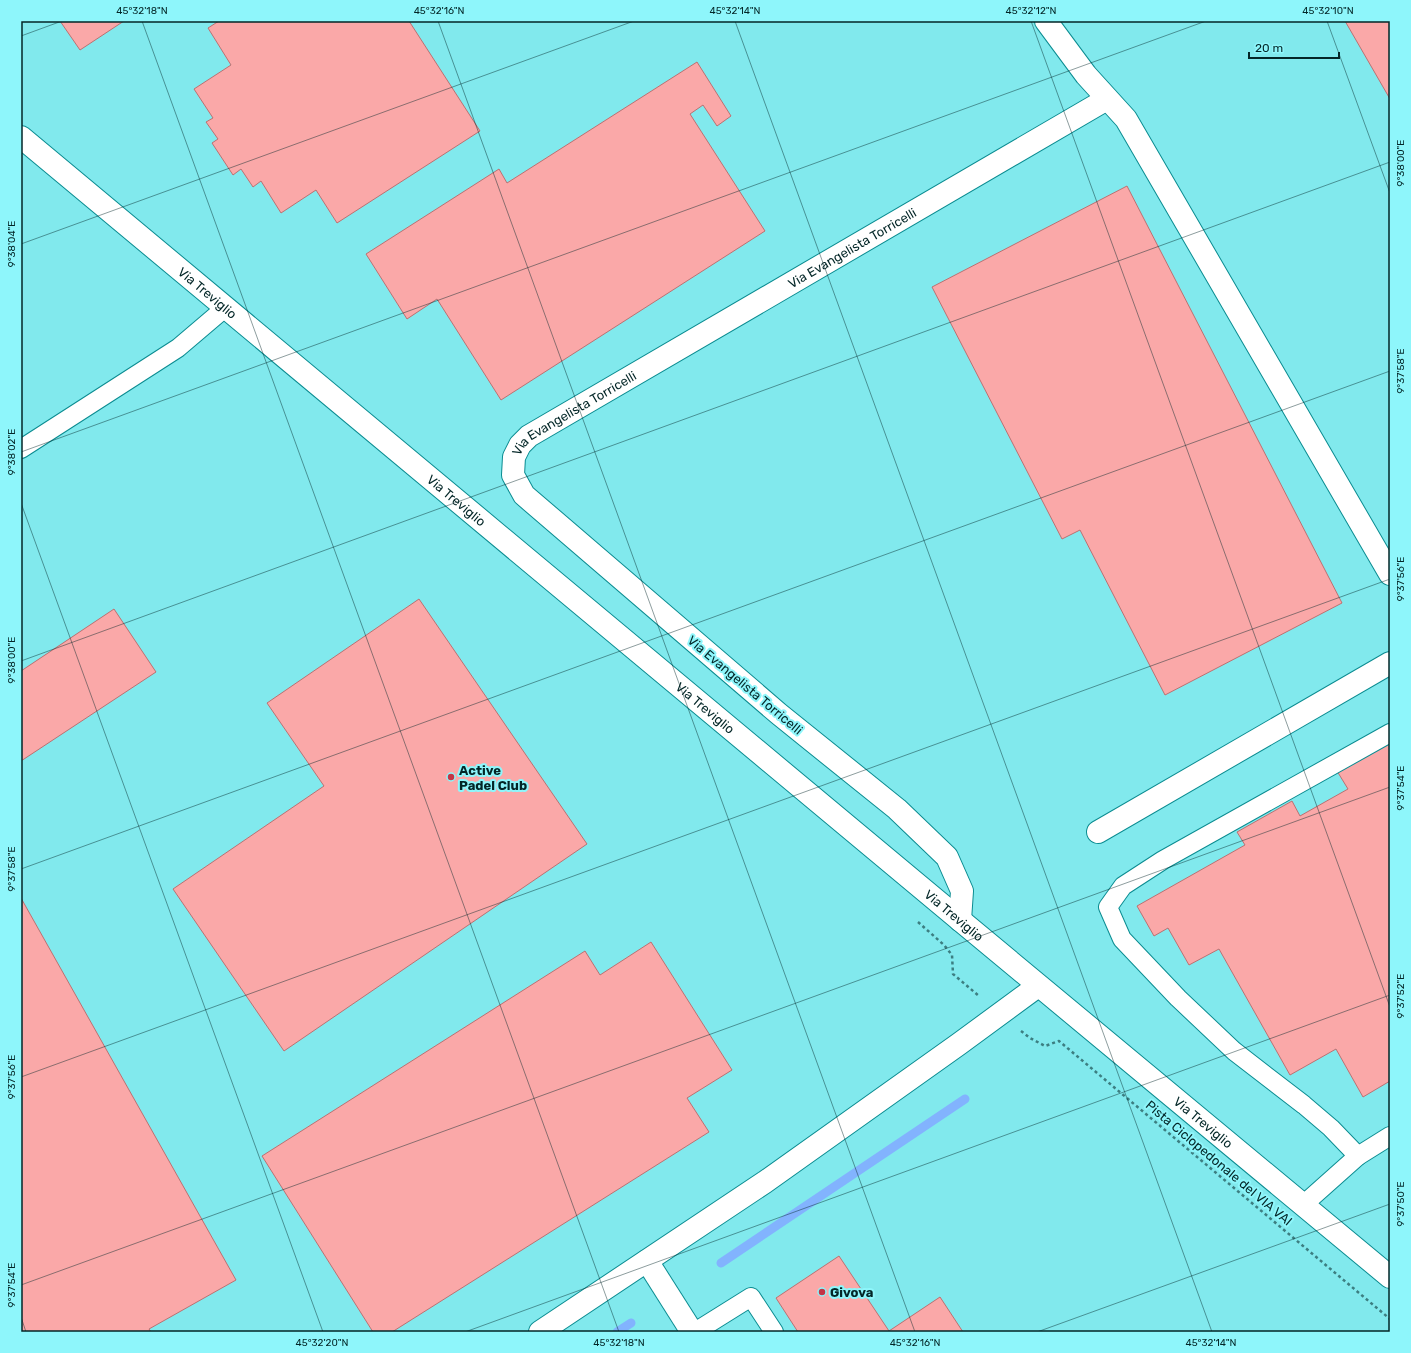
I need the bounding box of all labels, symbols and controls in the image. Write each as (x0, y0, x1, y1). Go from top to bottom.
text: 45°32'18"N (116, 5, 168, 17)
text: 45°32'16"N (414, 5, 464, 17)
text: 45°32'14"N (709, 5, 761, 17)
text: 45°32'12"N (1006, 5, 1057, 17)
text: 45°32'10"N (1302, 5, 1354, 17)
scale bar (1249, 34, 1339, 60)
text: 20 m (1255, 41, 1283, 55)
text: 9°38'00"E (1395, 140, 1407, 186)
street label: Via Evangelista Torricelli (785, 205, 919, 291)
text: 9°38'04"E (6, 221, 18, 267)
street label: Via Treviglio (175, 264, 240, 321)
text: 9°37'58"E (1395, 348, 1407, 394)
street label: Via Evangelista Torricelli (509, 368, 639, 458)
text: 9°38'02"E (6, 429, 18, 475)
street label: Via Treviglio (424, 471, 489, 529)
text: 9°37'56"E (1395, 557, 1407, 601)
street label: Via Evangelista Torricelli (684, 633, 806, 738)
text: 9°38'00"E (6, 637, 18, 683)
street label: Via Treviglio (673, 679, 738, 736)
place label: Active Padel Club (459, 763, 527, 793)
text: 9°37'54"E (1395, 766, 1407, 810)
marker: Active Padel Club (446, 772, 456, 782)
text: 9°37'58"E (6, 846, 18, 892)
street label: Via Treviglio (922, 886, 987, 944)
text: 9°37'52"E (1395, 974, 1407, 1018)
text: 9°37'56"E (6, 1055, 18, 1099)
street label: Via Treviglio (1171, 1093, 1236, 1151)
street label: Pista Ciclopedonale del VIA VAI (1143, 1097, 1295, 1229)
text: 9°37'50"E (1395, 1181, 1407, 1227)
text: 9°37'54"E (6, 1263, 18, 1307)
place label: Givova (830, 1285, 873, 1300)
marker: Givova (817, 1287, 827, 1297)
text: 45°32'20"N (296, 1337, 349, 1349)
text: 45°32'18"N (593, 1337, 645, 1349)
text: 45°32'16"N (890, 1337, 940, 1349)
text: 45°32'14"N (1185, 1337, 1237, 1349)

